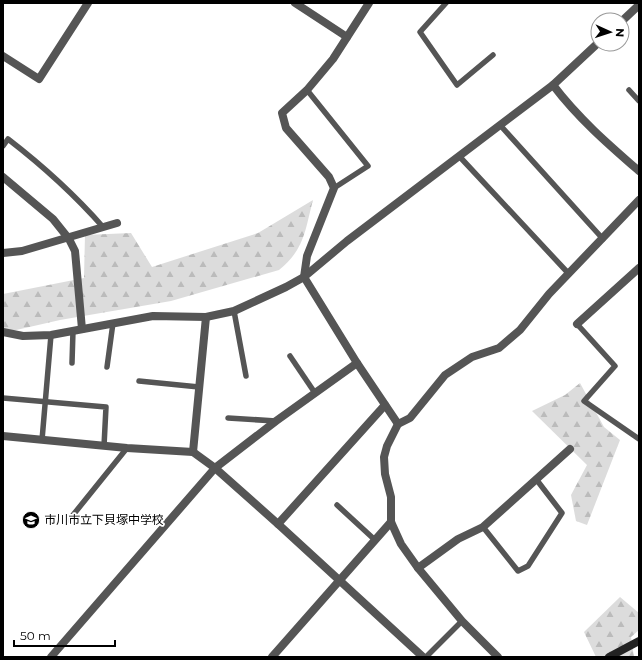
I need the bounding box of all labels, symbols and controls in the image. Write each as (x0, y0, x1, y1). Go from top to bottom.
north arrow (590, 12, 630, 52)
text: N (613, 28, 627, 37)
school or university icon: 市川市立下貝塚中学校 (21, 510, 41, 530)
place label: 市川市立下貝塚中学校 (44, 512, 164, 527)
scale bar (14, 622, 115, 648)
text: 50 m (20, 628, 51, 643)

